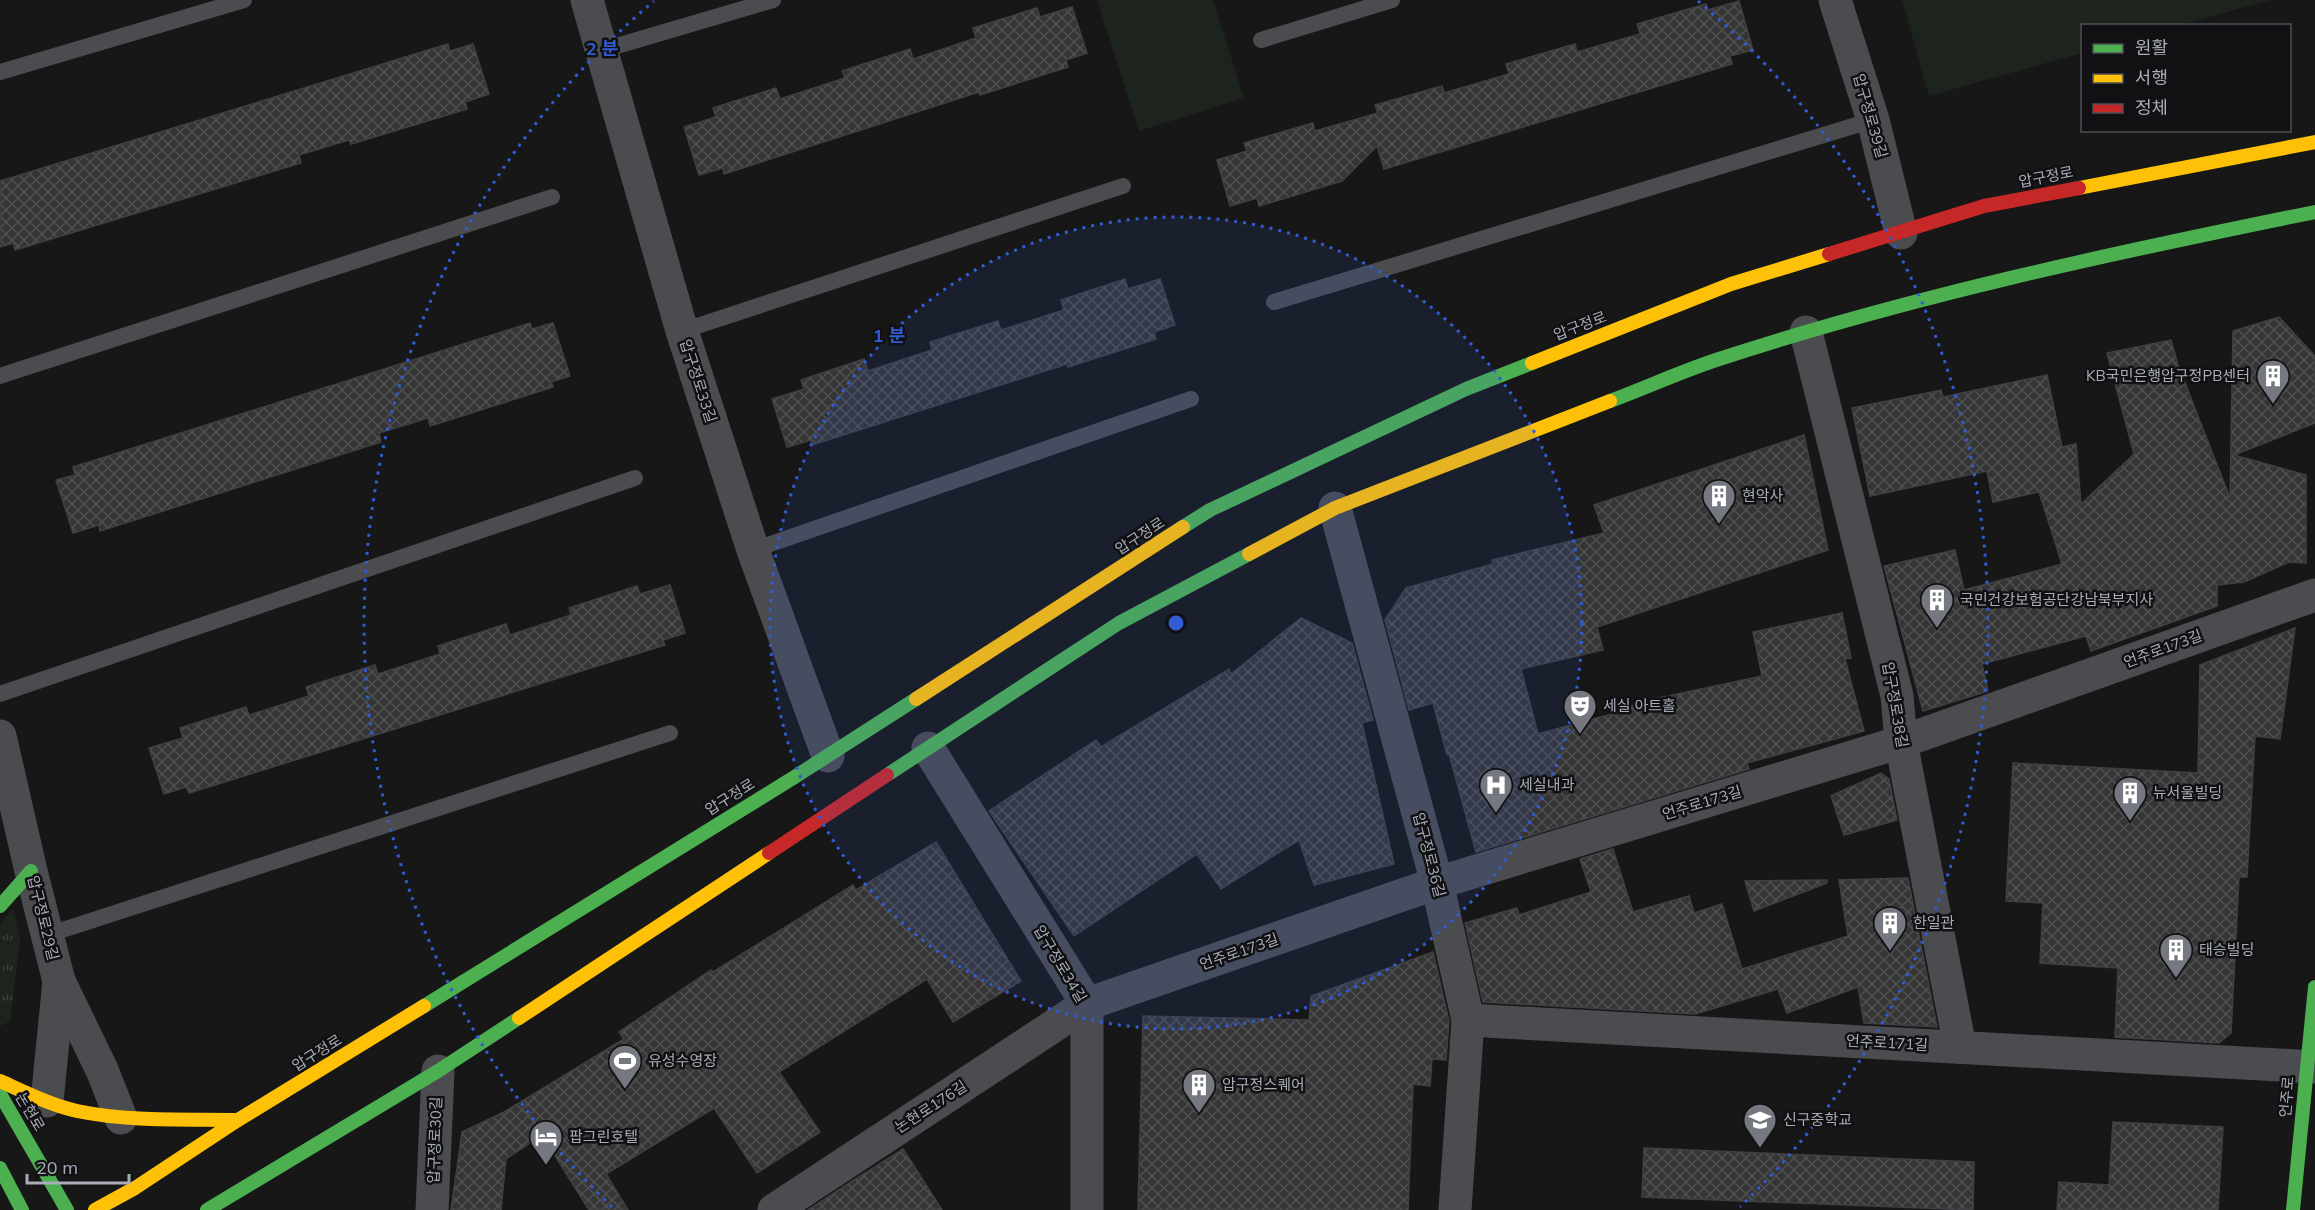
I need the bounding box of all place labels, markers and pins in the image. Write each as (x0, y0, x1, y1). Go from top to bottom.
building icon: KB국민은행압구정PB센터 (2255, 358, 2291, 405)
place label: KB국민은행압구정PB센터 (2086, 366, 2250, 385)
building icon: 현악사 (1701, 478, 1737, 525)
place label: 현악사 (1742, 486, 1784, 505)
building icon: 국민건강보험공단강남북부지사 (1919, 582, 1955, 629)
place label: 국민건강보험공단강남북부지사 (1960, 590, 2153, 609)
centre of rings (1166, 613, 1186, 633)
theatre icon: 세실 아트홀 (1562, 688, 1598, 735)
place label: 세실 아트홀 (1603, 696, 1676, 715)
hospital icon: 세실내과 (1478, 767, 1514, 814)
place label: 세실내과 (1519, 775, 1574, 794)
building icon: 뉴서울빌딩 (2112, 775, 2148, 822)
place label: 뉴서울빌딩 (2153, 783, 2222, 802)
building icon: 한일관 (1872, 905, 1908, 952)
place label: 한일관 (1913, 913, 1955, 932)
building icon: 태승빌딩 (2158, 932, 2194, 979)
place label: 태승빌딩 (2199, 940, 2254, 959)
sports icon: 유성수영장 (607, 1043, 643, 1090)
place label: 유성수영장 (648, 1051, 717, 1070)
building icon: 압구정스퀘어 (1181, 1067, 1217, 1114)
place label: 압구정스퀘어 (1222, 1075, 1305, 1094)
school or university icon: 신구중학교 (1742, 1102, 1778, 1149)
place label: 신구중학교 (1783, 1110, 1852, 1129)
hotel icon: 팝그린호텔 (528, 1119, 564, 1166)
place label: 팝그린호텔 (569, 1127, 638, 1146)

